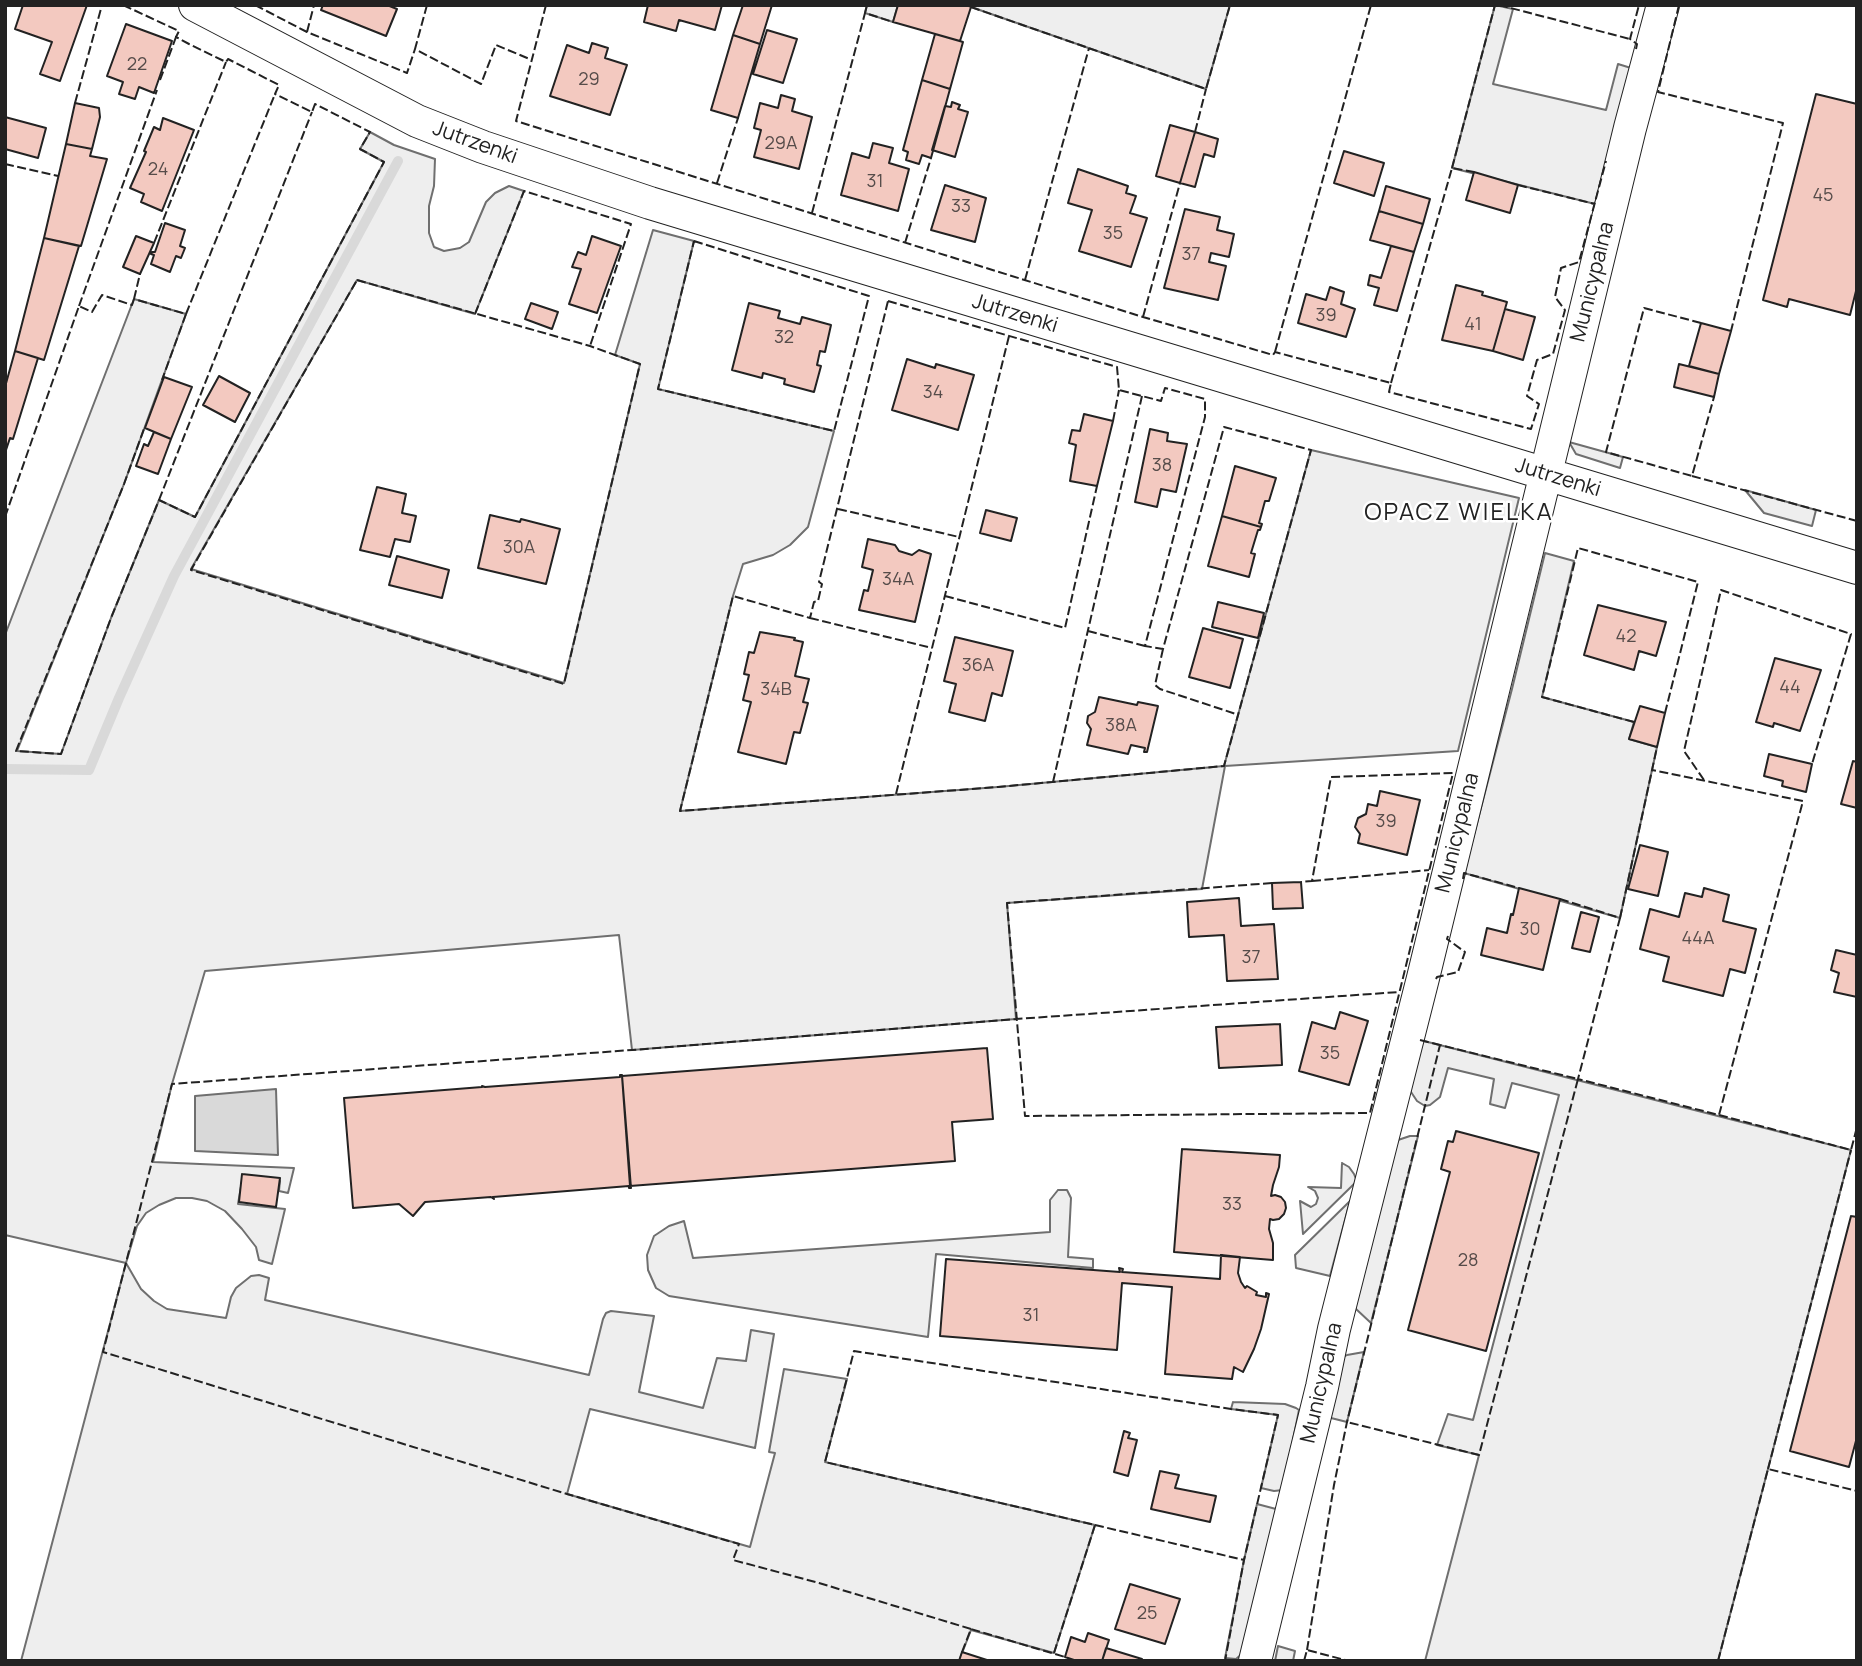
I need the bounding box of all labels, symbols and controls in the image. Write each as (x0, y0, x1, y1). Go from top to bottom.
house number: 22 (127, 54, 147, 76)
house number: 29 (578, 69, 600, 91)
street label: Jutrzenki (429, 116, 521, 170)
house number: 29A (765, 133, 797, 155)
house number: 24 (148, 159, 168, 181)
house number: 31 (867, 171, 883, 193)
house number: 45 (1812, 185, 1834, 207)
house number: 33 (951, 196, 971, 218)
street label: Municypalna (1566, 219, 1620, 345)
house number: 35 (1103, 223, 1123, 245)
house number: 37 (1182, 244, 1200, 266)
street label: Jutrzenki (969, 289, 1061, 339)
house number: 39 (1315, 305, 1337, 327)
house number: 41 (1464, 314, 1482, 336)
house number: 32 (774, 327, 794, 349)
house number: 34 (923, 382, 943, 404)
street label: Jutrzenki (1512, 453, 1604, 503)
house number: 38 (1152, 455, 1172, 477)
district label: OPACZ WIELKA (1366, 499, 1552, 527)
house number: 30A (503, 537, 535, 559)
house number: 34A (882, 569, 914, 591)
house number: 42 (1616, 626, 1636, 648)
house number: 36A (962, 655, 994, 677)
house number: 44 (1779, 677, 1801, 699)
house number: 34B (760, 679, 792, 701)
house number: 38A (1105, 715, 1137, 737)
street label: Municypalna (1431, 770, 1485, 896)
house number: 39 (1375, 811, 1397, 833)
house number: 30 (1520, 919, 1540, 941)
house number: 44A (1682, 928, 1714, 950)
house number: 37 (1242, 947, 1260, 969)
house number: 35 (1320, 1043, 1340, 1065)
house number: 33 (1222, 1194, 1242, 1216)
house number: 28 (1458, 1250, 1478, 1272)
house number: 31 (1023, 1305, 1039, 1327)
street label: Municypalna (1296, 1320, 1348, 1446)
house number: 25 (1137, 1603, 1157, 1625)

